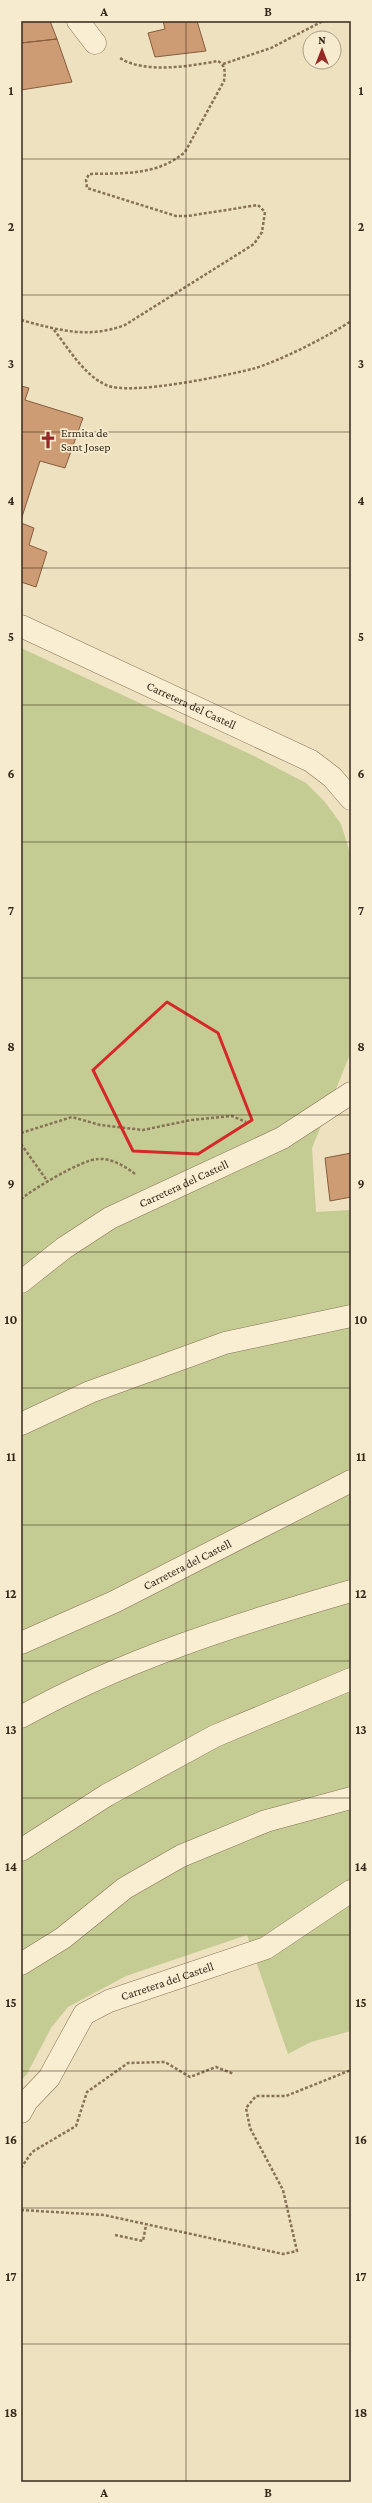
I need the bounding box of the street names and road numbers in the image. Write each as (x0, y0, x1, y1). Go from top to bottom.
street label: Carretera del Castell (145, 679, 238, 732)
street label: Carretera del Castell (137, 1157, 231, 1211)
street label: Carretera del Castell (141, 1536, 234, 1593)
street label: Carretera del Castell (119, 1959, 215, 2003)

